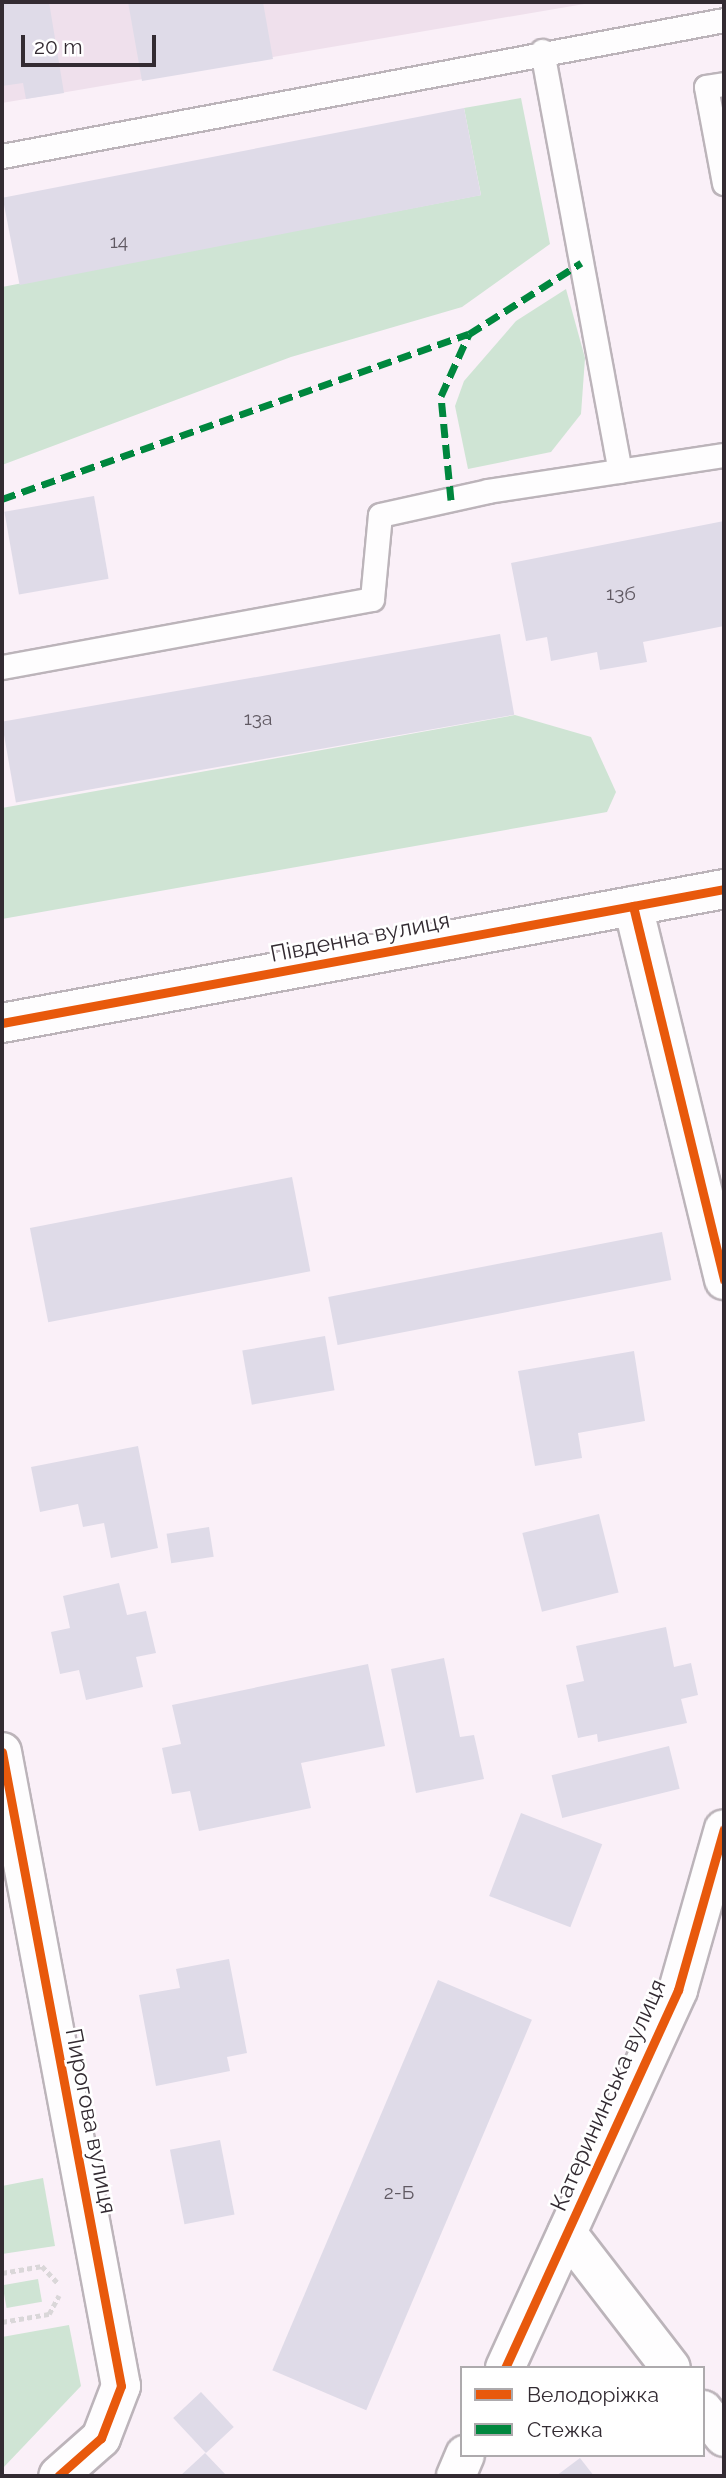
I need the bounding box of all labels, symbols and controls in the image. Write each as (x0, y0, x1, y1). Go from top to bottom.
scale bar (24, 21, 159, 65)
text: 20 m (34, 34, 82, 59)
house number: 14 (110, 231, 128, 253)
house number: 13б (606, 583, 636, 605)
house number: 13а (244, 708, 272, 730)
street label: Південна вулиця (268, 906, 452, 968)
street label: Катерининська вулиця (544, 1975, 672, 2215)
street label: Пирогова вулиця (59, 2026, 123, 2216)
house number: 2-Б (384, 2182, 414, 2204)
legend (460, 2366, 705, 2457)
text: Велодоріжка (527, 2382, 659, 2407)
text: Стежка (527, 2417, 603, 2442)

